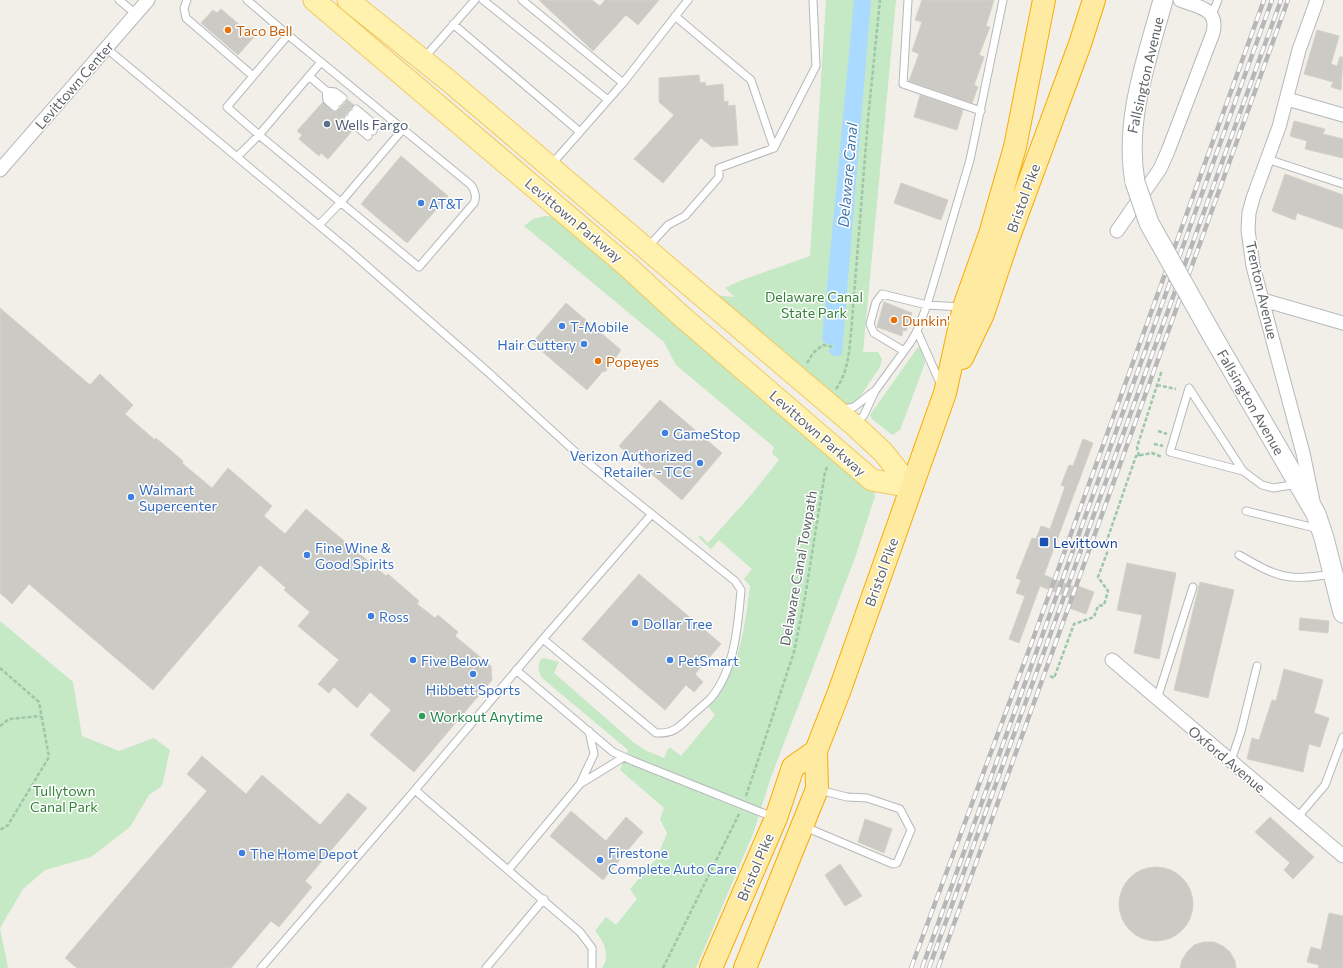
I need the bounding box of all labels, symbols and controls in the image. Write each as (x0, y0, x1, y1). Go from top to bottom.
street label: Fallsington Avenue (1123, 15, 1167, 135)
place label: Taco Bell (236, 22, 293, 39)
marker: Taco Bell (223, 25, 233, 35)
street label: Levittown Center (31, 37, 117, 132)
place label: Wells Fargo (335, 116, 408, 133)
marker: Wells Fargo (322, 119, 332, 129)
water label: Delaware Canal (833, 121, 861, 228)
street label: Bristol Pike (1003, 161, 1043, 235)
street label: Levittown Parkway (522, 174, 626, 266)
place label: AT&T (429, 195, 463, 212)
marker: AT&T (416, 198, 426, 208)
street label: Trenton Avenue (1242, 239, 1282, 341)
park label: Delaware Canal State Park (765, 288, 863, 321)
place label: Dunkin' (902, 312, 950, 329)
marker: Dunkin' (889, 315, 899, 325)
place label: T-Mobile (570, 318, 629, 335)
marker: T-Mobile (557, 321, 567, 331)
place label: Hair Cuttery (497, 336, 576, 353)
marker: Hair Cuttery (579, 339, 589, 349)
street label: Fallsington Avenue (1214, 346, 1288, 458)
place label: Popeyes (606, 353, 659, 370)
marker: Popeyes (593, 356, 603, 366)
street label: Levittown Parkway (766, 387, 870, 479)
place label: GameStop (673, 425, 741, 442)
marker: GameStop (660, 428, 670, 438)
place label: Verizon Authorized Retailer - TCC (570, 447, 692, 480)
marker: Verizon Authorized Retailer - TCC (695, 458, 705, 468)
place label: Walmart Supercenter (139, 481, 217, 514)
street label: Delaware Canal Towpath (776, 489, 820, 647)
marker: Walmart Supercenter (126, 492, 136, 502)
place label: Levittown (1053, 534, 1118, 551)
street label: Bristol Pike (861, 535, 901, 609)
marker: Levittown (1038, 536, 1050, 548)
place label: Fine Wine & Good Spirits (315, 539, 394, 572)
marker: Fine Wine & Good Spirits (302, 550, 312, 560)
place label: Ross (379, 608, 409, 625)
marker: Ross (366, 611, 376, 621)
place label: Dollar Tree (643, 615, 712, 632)
marker: Dollar Tree (630, 618, 640, 628)
place label: Five Below (421, 652, 489, 669)
place label: PetSmart (678, 652, 739, 669)
marker: Five Below (408, 655, 418, 665)
marker: PetSmart (665, 655, 675, 665)
marker: Hibbett Sports (468, 669, 478, 679)
place label: Hibbett Sports (426, 681, 520, 698)
place label: Workout Anytime (430, 708, 543, 725)
marker: Workout Anytime (417, 711, 427, 721)
street label: Oxford Avenue (1185, 722, 1269, 796)
park label: Tullytown Canal Park (30, 782, 98, 815)
street label: Bristol Pike (733, 831, 777, 903)
place label: Firestone Complete Auto Care (608, 844, 737, 877)
place label: The Home Depot (250, 845, 358, 862)
marker: The Home Depot (237, 848, 247, 858)
marker: Firestone Complete Auto Care (595, 855, 605, 865)

